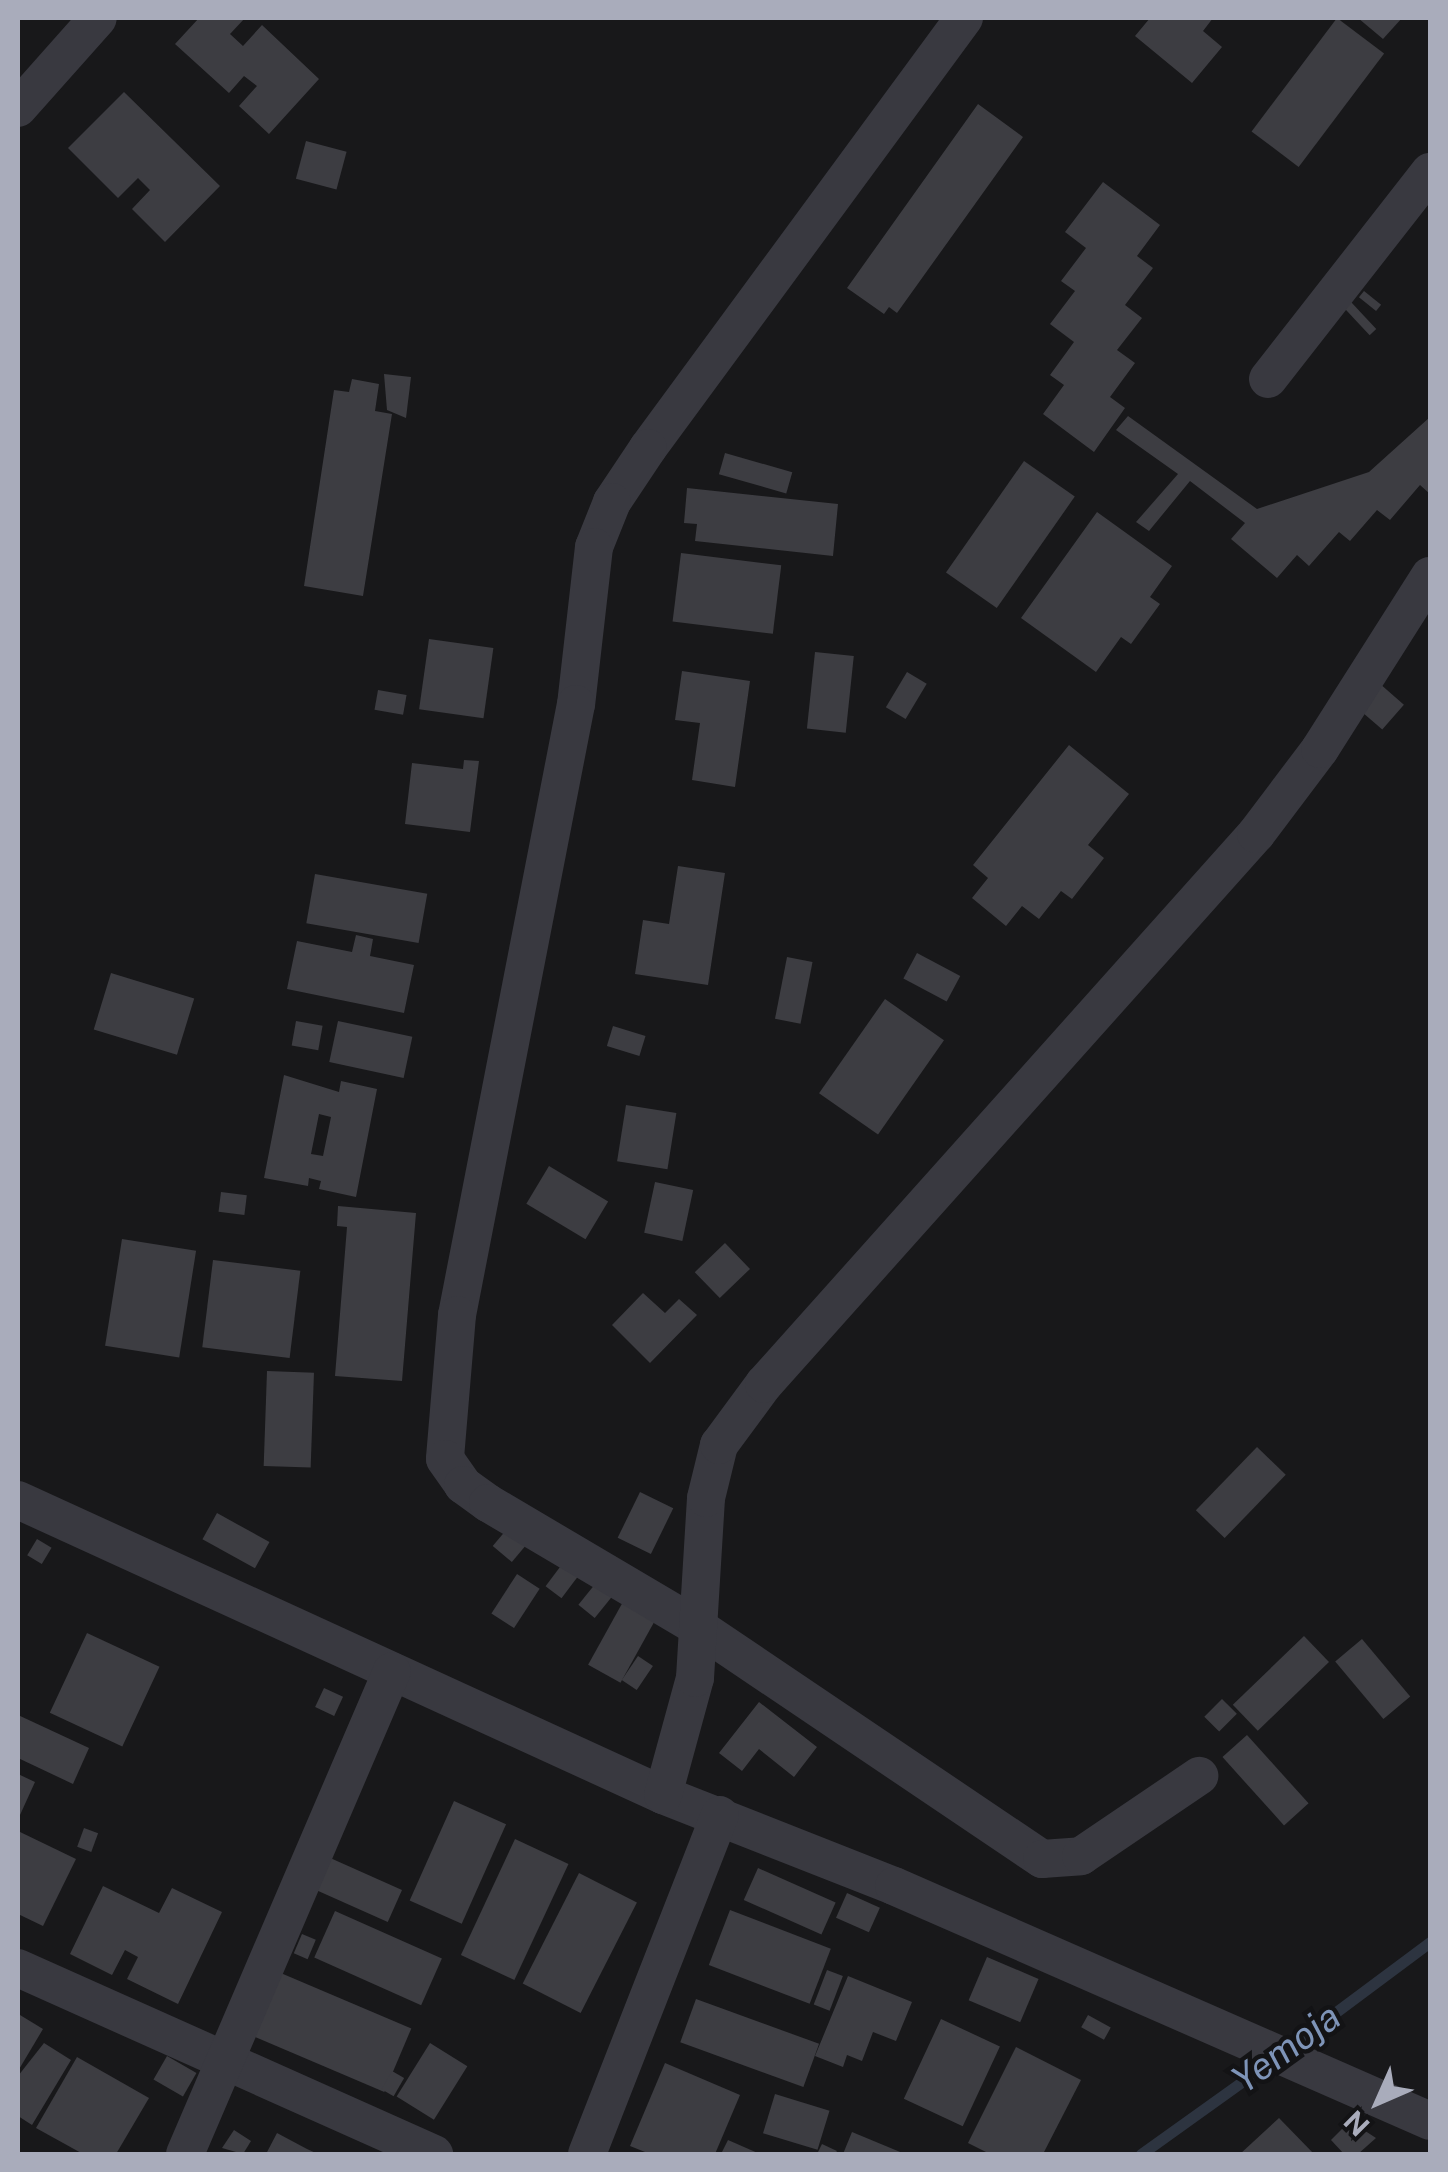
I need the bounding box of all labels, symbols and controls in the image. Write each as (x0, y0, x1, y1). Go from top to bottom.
water label: Yemoja (1223, 1994, 1349, 2102)
north arrow (1328, 2052, 1428, 2152)
text: N (1337, 2104, 1376, 2143)

